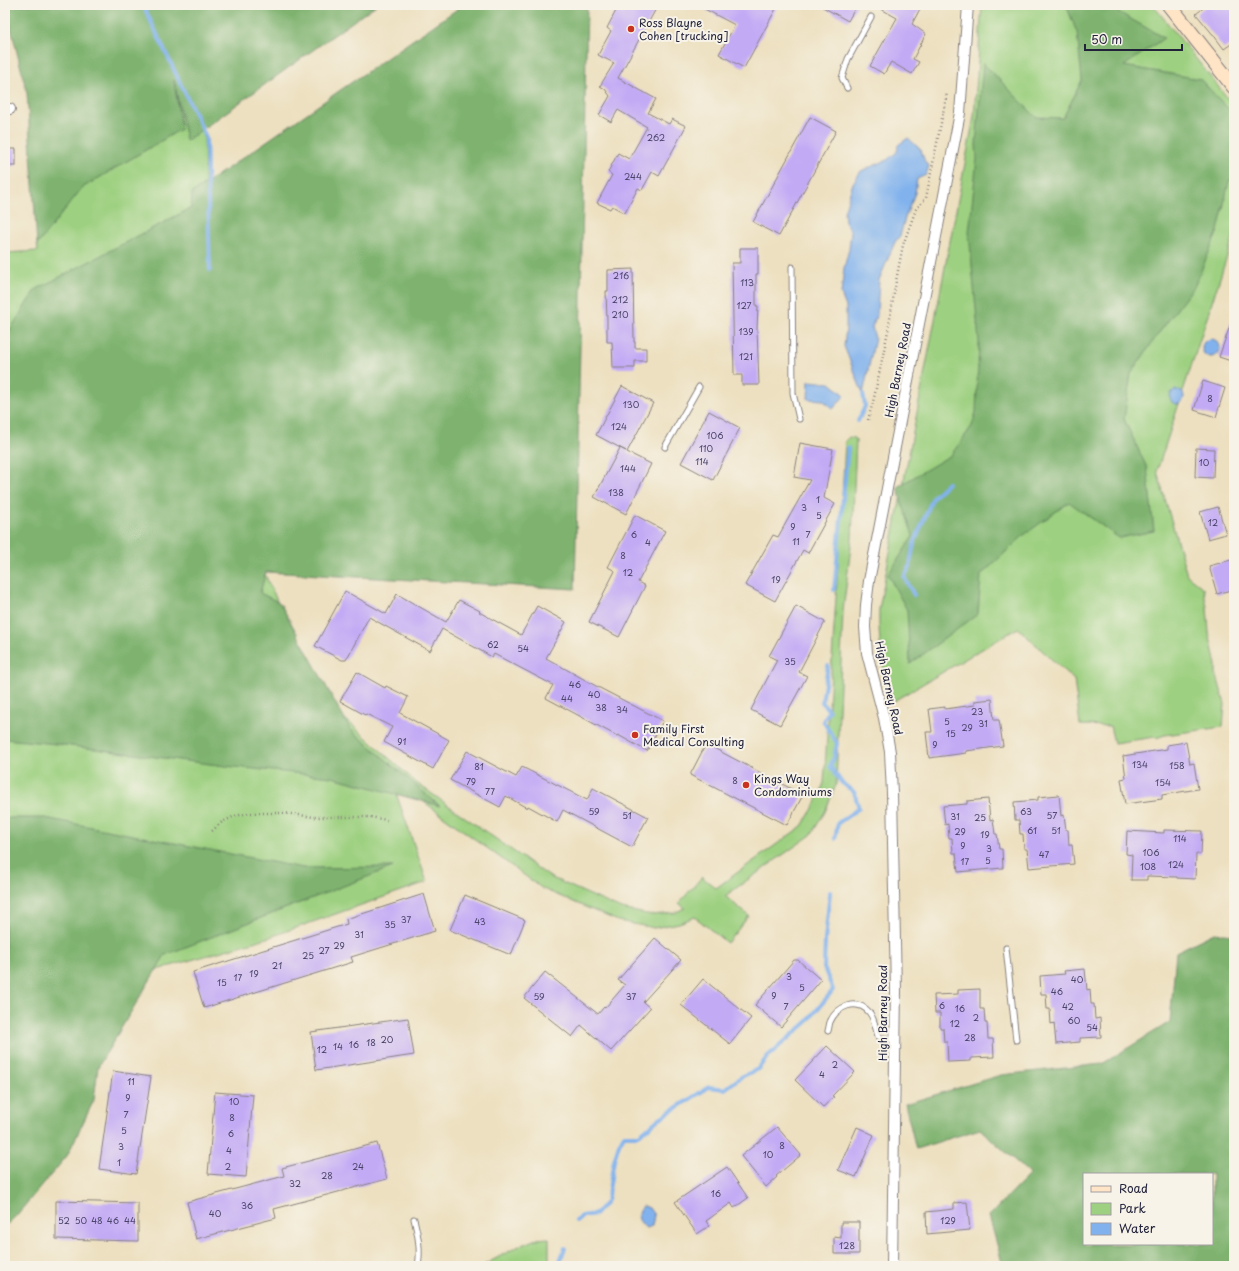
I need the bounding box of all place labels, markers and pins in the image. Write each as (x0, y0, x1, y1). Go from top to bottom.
place label: Ross Blayne Cohen [trucking] (639, 14, 728, 44)
marker: Ross Blayne Cohen [trucking] (626, 24, 636, 34)
place label: Family First Medical Consulting (643, 720, 744, 750)
marker: Family First Medical Consulting (630, 730, 640, 740)
place label: Kings Way Condominiums (754, 770, 832, 800)
marker: Kings Way Condominiums (741, 780, 751, 790)

